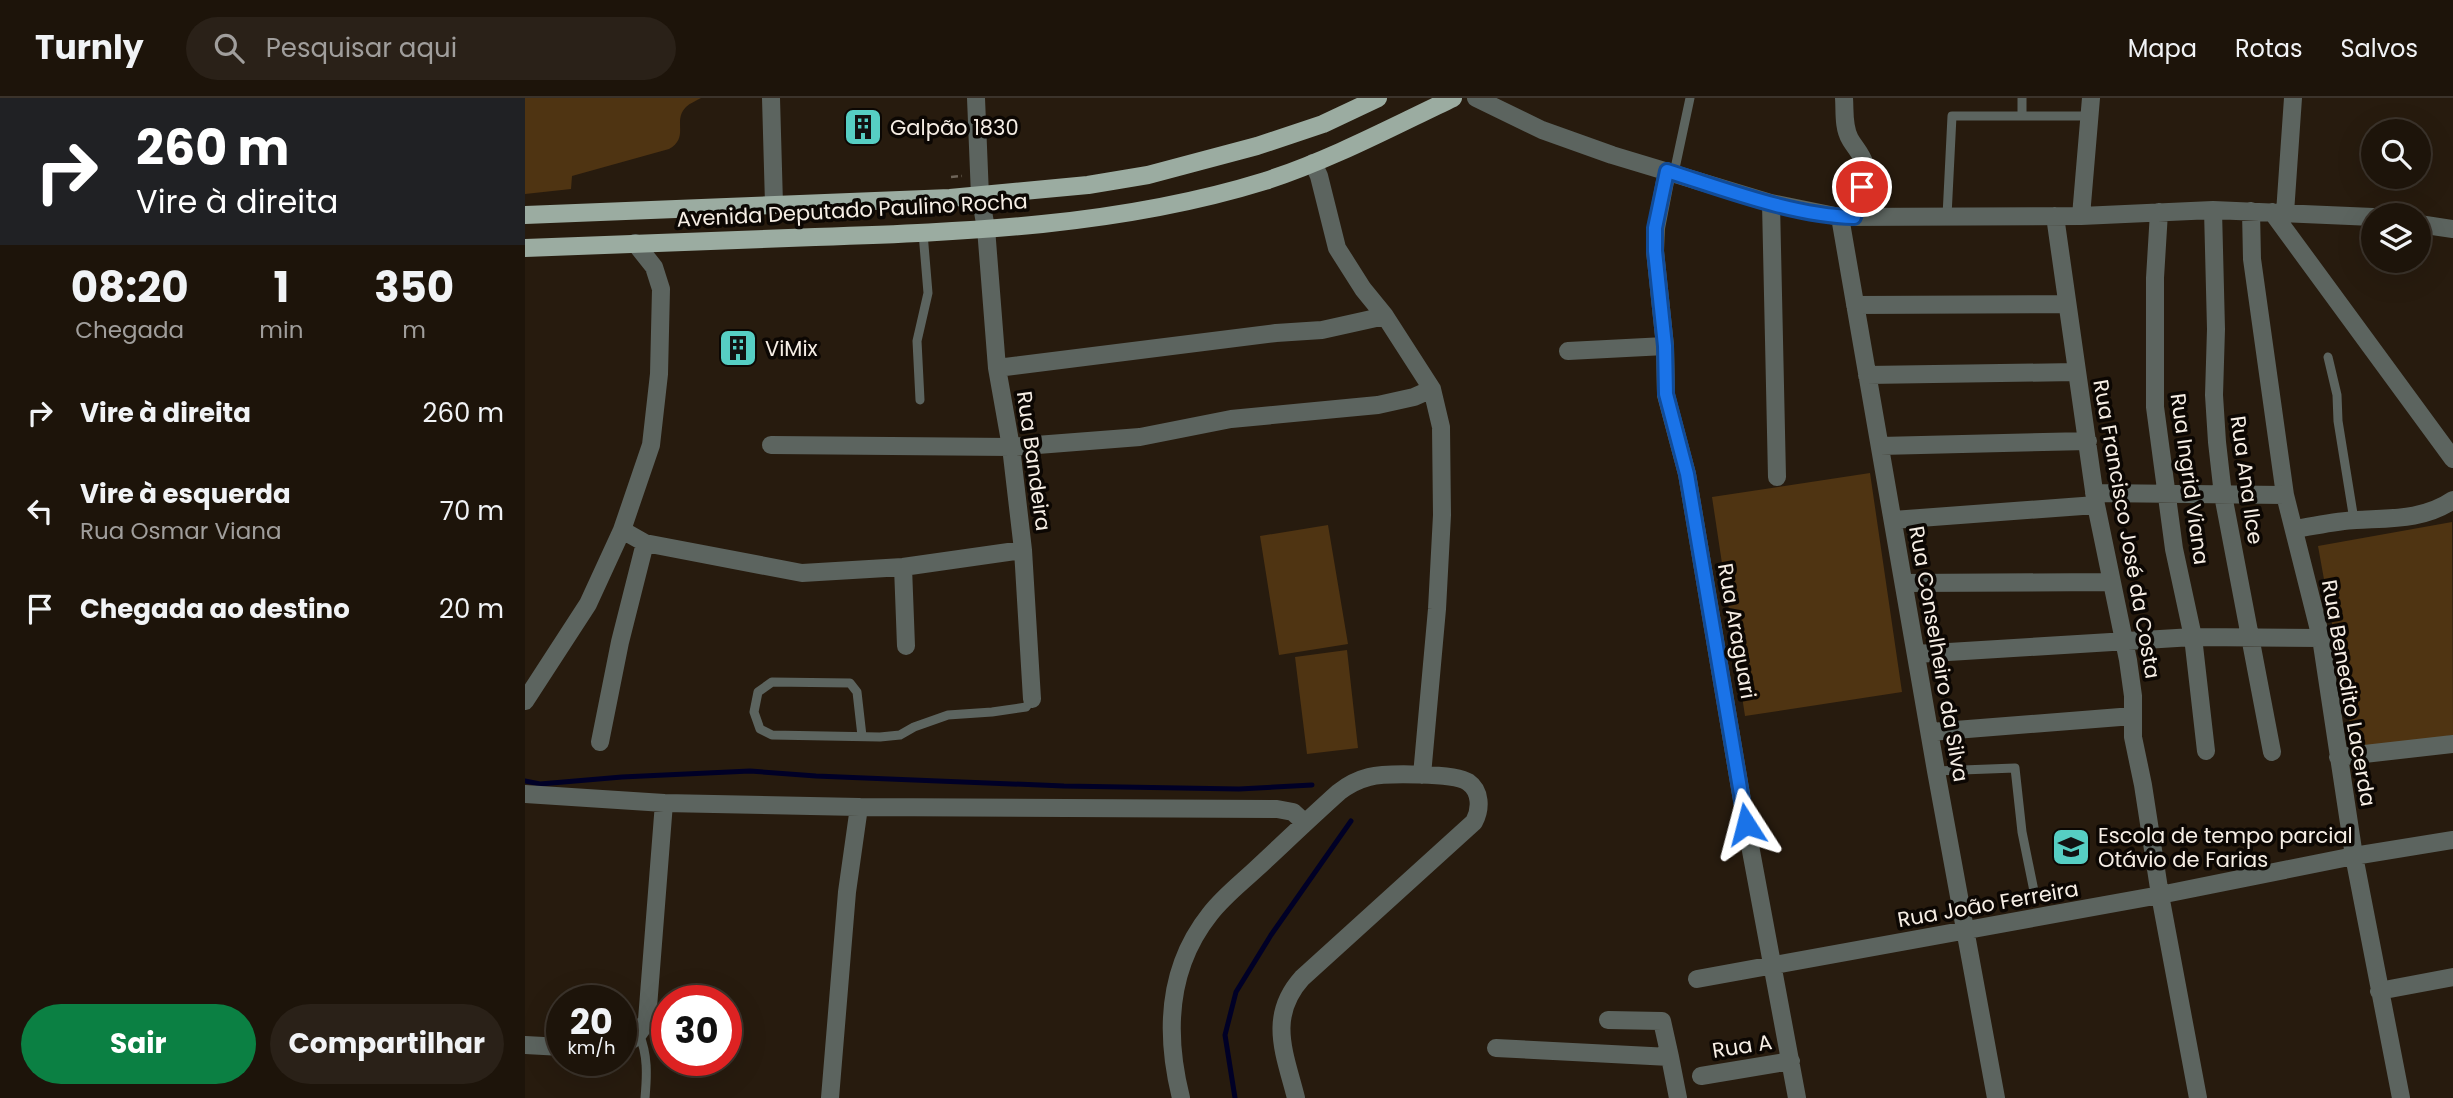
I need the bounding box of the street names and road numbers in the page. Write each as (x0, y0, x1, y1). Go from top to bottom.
street label: Avenida Deputado Paulino Rocha (676, 186, 1028, 234)
street label: Rua Francisco José da Costa (2086, 377, 2168, 681)
street label: Rua Bandeira (1010, 389, 1058, 533)
street label: Rua Ingrid Viana (2164, 391, 2216, 567)
street label: Rua Ana Ilce (2224, 414, 2270, 546)
street label: Rua Conselheiro da Silva (1902, 524, 1976, 784)
street label: Rua Araguari (1711, 561, 1763, 701)
street label: Rua Benedito Lacerda (2315, 577, 2383, 809)
street label: Rua João Ferreira (1895, 874, 2081, 934)
street label: Rua A (1710, 1027, 1774, 1065)

